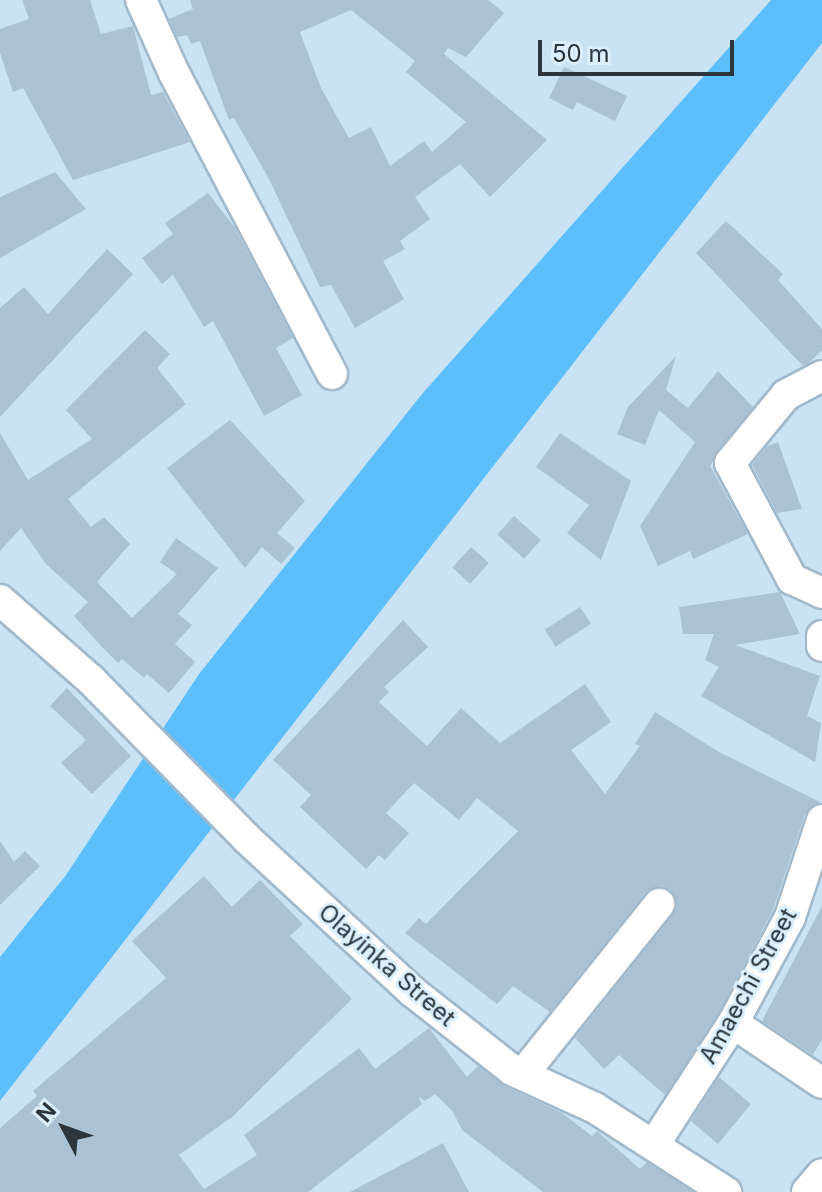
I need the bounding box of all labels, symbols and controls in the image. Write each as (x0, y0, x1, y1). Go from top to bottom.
scale bar (542, 24, 738, 74)
text: 50 m (552, 39, 610, 68)
street label: Olayinka Street (313, 898, 461, 1032)
street label: Amaechi Street (693, 903, 803, 1069)
north arrow (24, 1088, 104, 1168)
text: N (31, 1097, 61, 1127)

